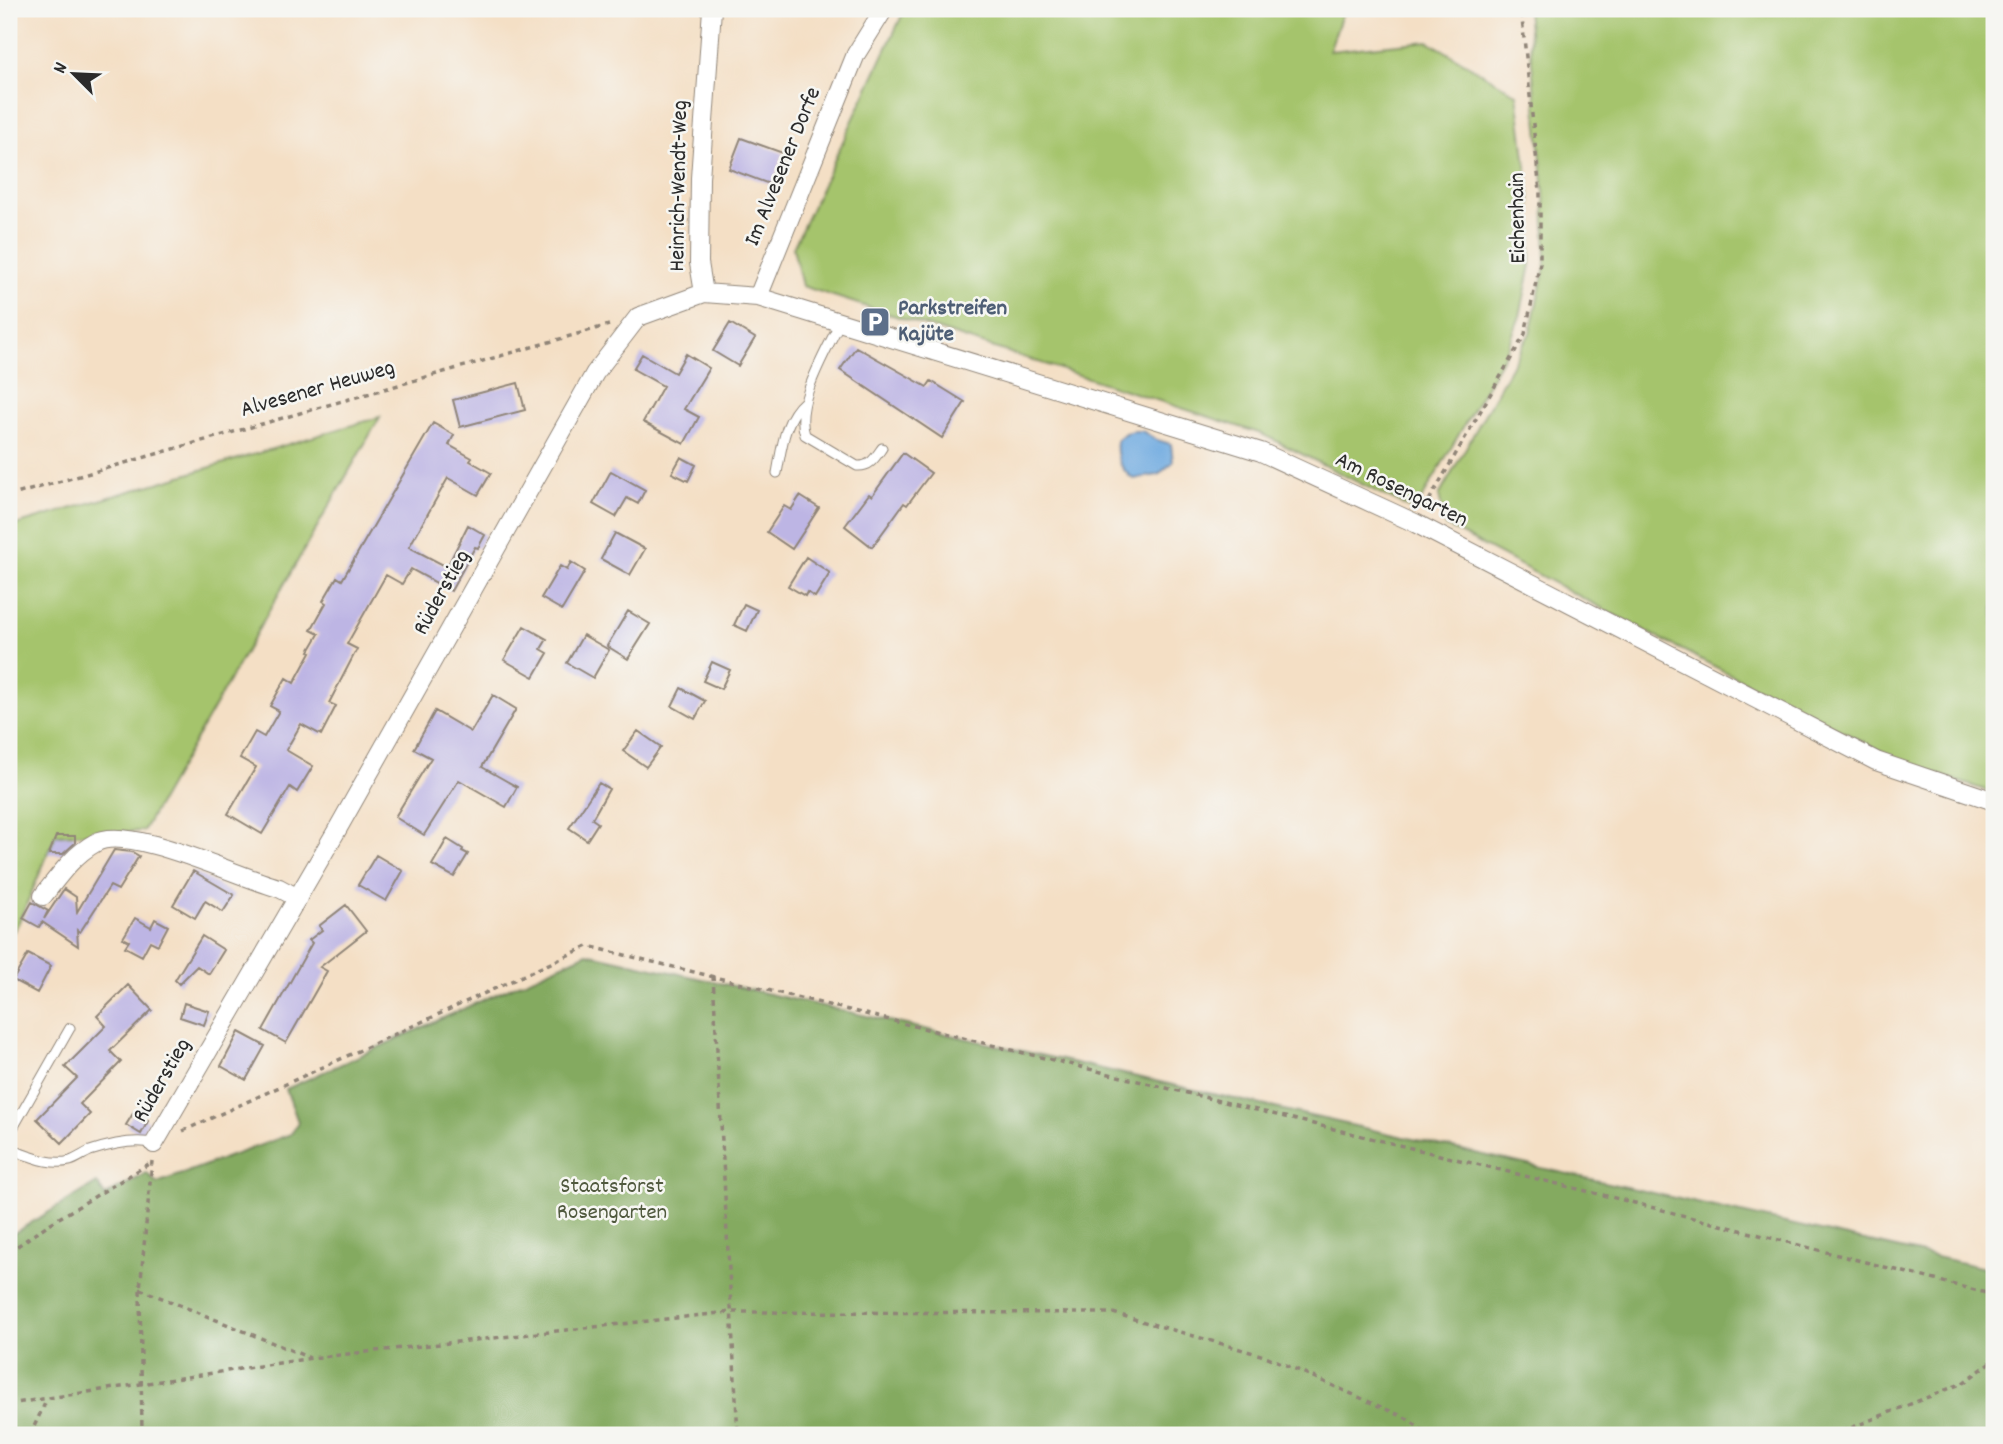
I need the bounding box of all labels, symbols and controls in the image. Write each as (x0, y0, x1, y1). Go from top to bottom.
north arrow (38, 38, 108, 108)
text: N (47, 59, 76, 78)
street label: Im Alvesener Dorfe (737, 82, 831, 252)
street label: Heinrich-Wendt-Weg (662, 100, 698, 272)
street label: Eichenhain (1502, 172, 1536, 264)
place label: Parkstreifen Kajüte (898, 293, 1007, 352)
parking icon: Parkstreifen Kajüte (858, 305, 892, 339)
street label: Alvesener Heuweg (237, 352, 399, 428)
street label: Am Rosengarten (1329, 445, 1473, 537)
street label: Rüderstieg (406, 544, 480, 642)
street label: Rüderstieg (125, 1032, 201, 1130)
park label: Staatsforst Rosengarten (557, 1171, 667, 1230)

